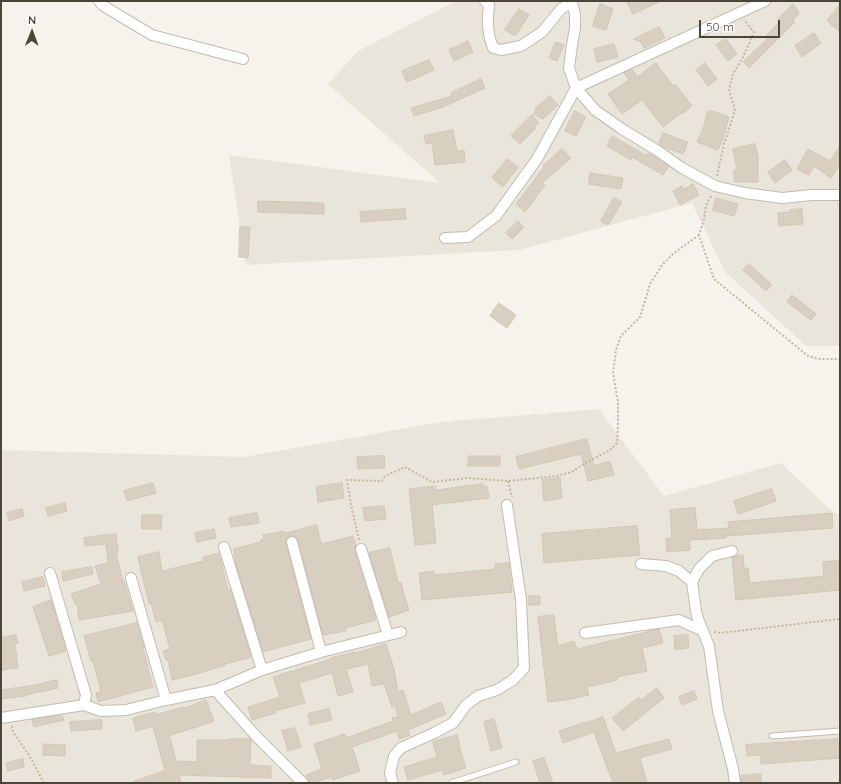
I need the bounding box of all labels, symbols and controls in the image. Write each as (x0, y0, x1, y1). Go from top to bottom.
north arrow (12, 12, 52, 52)
scale bar (701, 12, 782, 38)
text: N (28, 13, 36, 27)
text: 50 m (706, 19, 734, 34)

